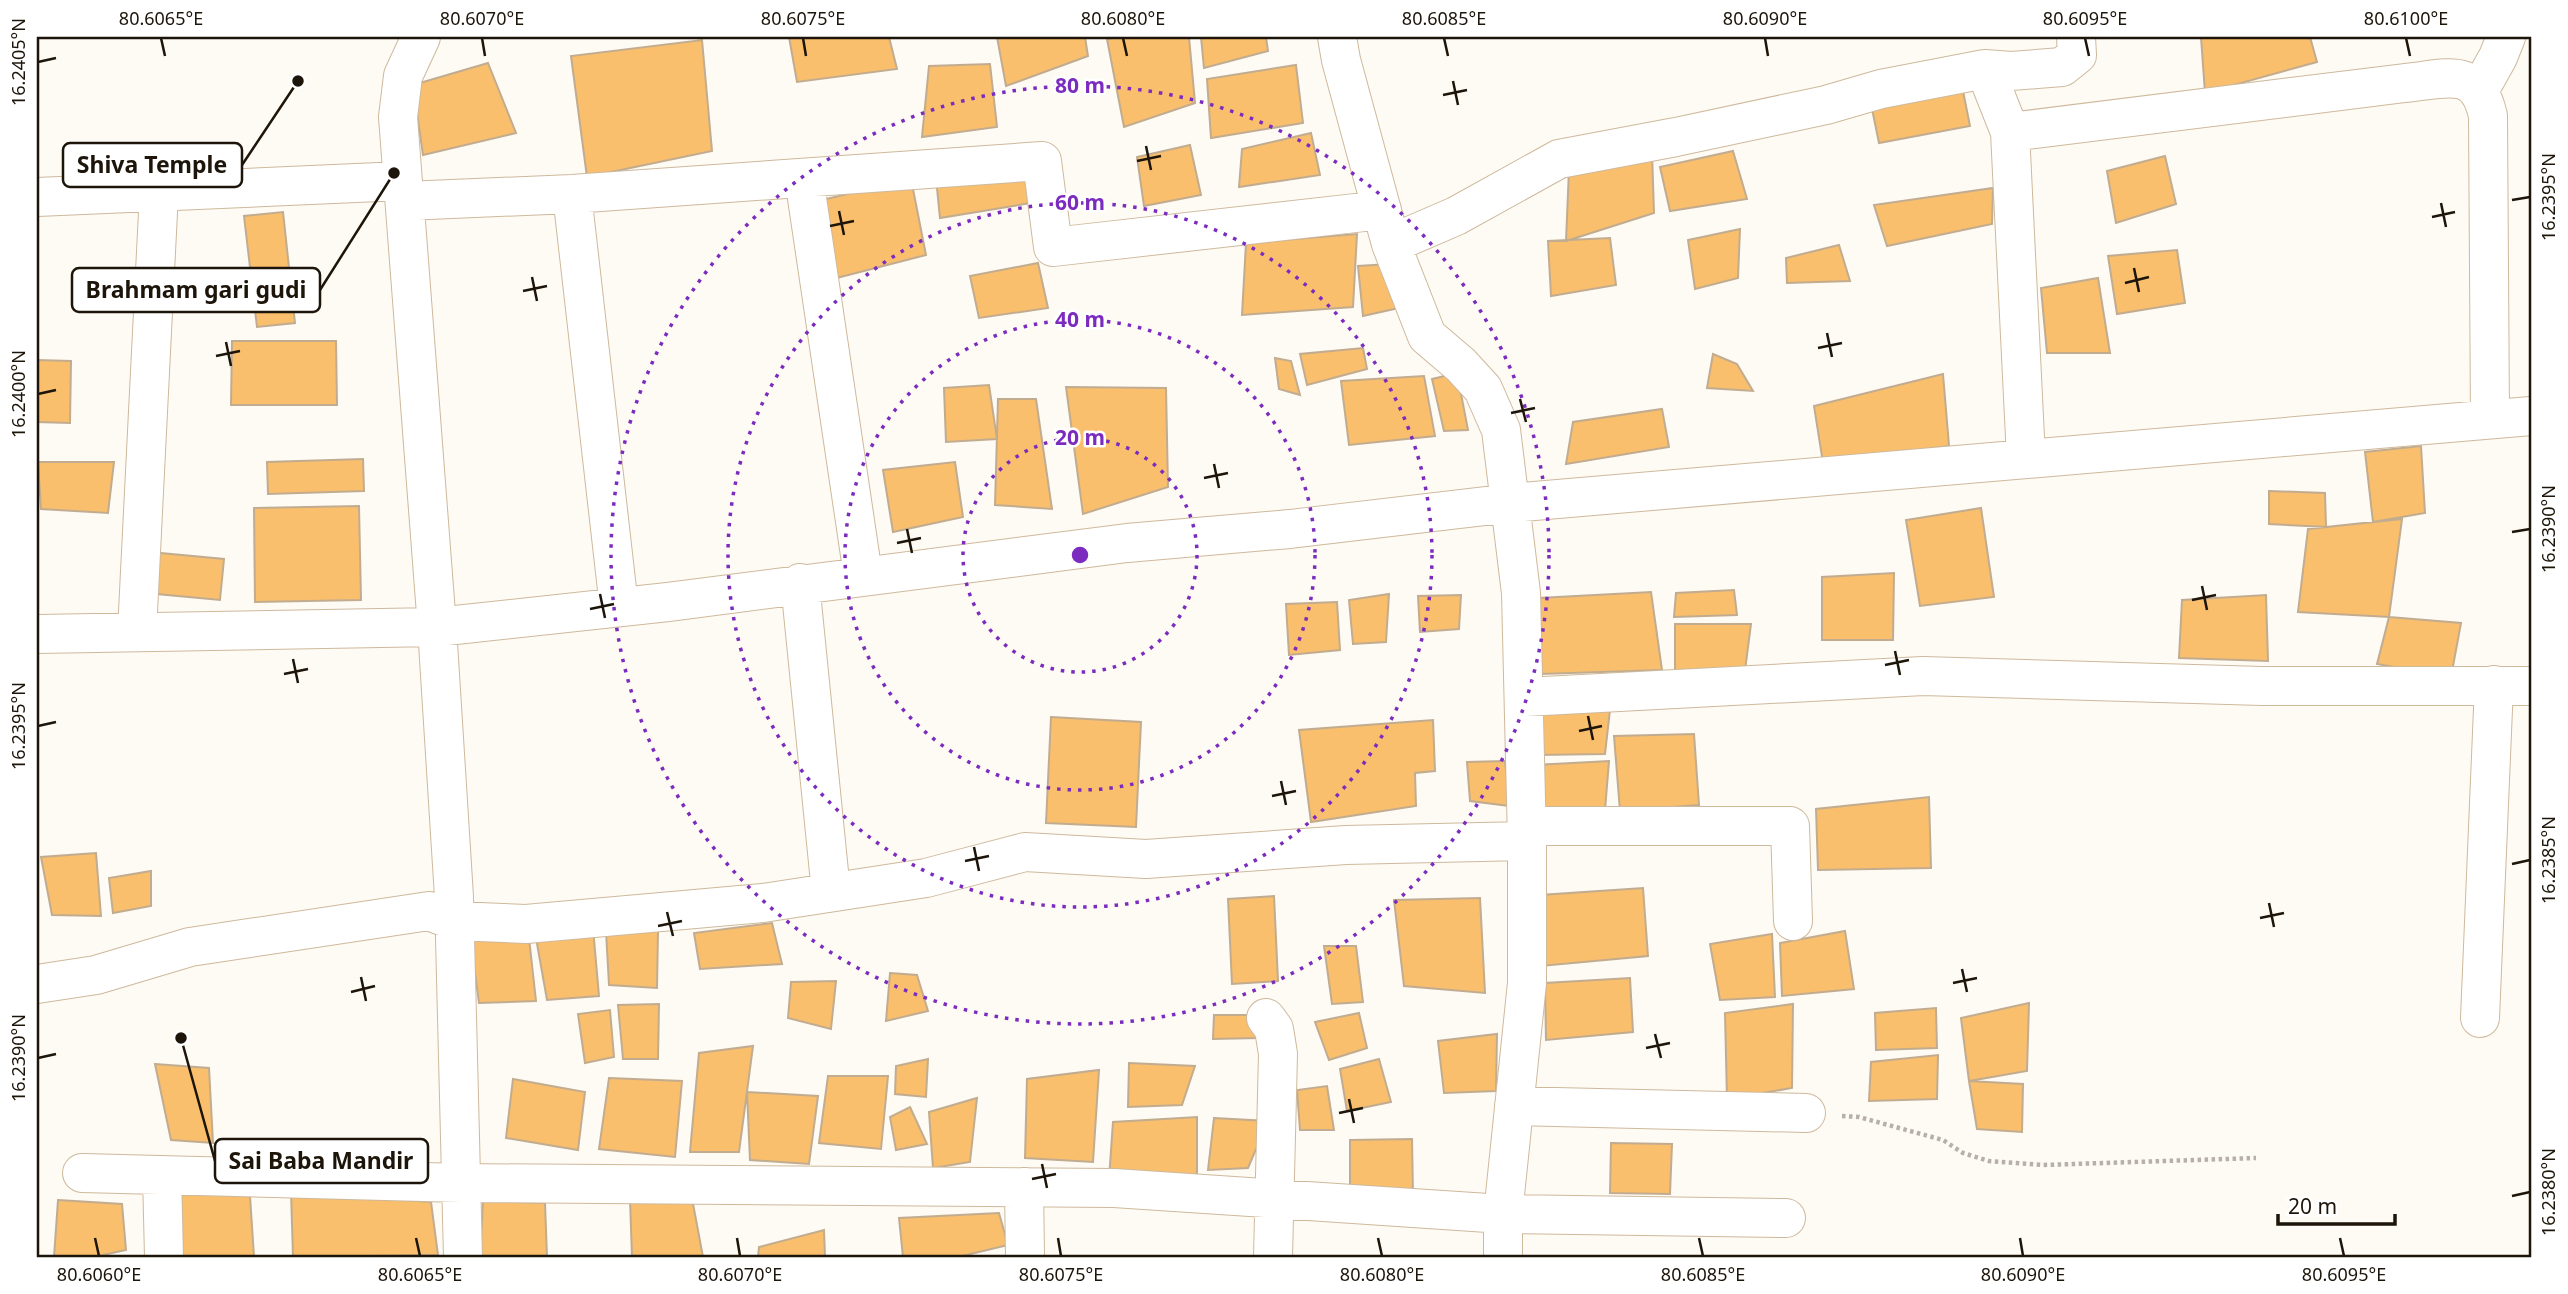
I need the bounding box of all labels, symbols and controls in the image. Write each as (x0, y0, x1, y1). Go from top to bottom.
text: 80.6065°E (119, 6, 203, 30)
text: 80.6070°E (440, 6, 524, 30)
text: 80.6075°E (761, 6, 845, 30)
text: 80.6080°E (1081, 6, 1165, 30)
text: 80.6085°E (1402, 6, 1486, 30)
text: 80.6090°E (1723, 6, 1807, 30)
text: 80.6095°E (2043, 6, 2127, 30)
text: 80.6100°E (2364, 6, 2448, 30)
text: 16.2405°N (6, 18, 30, 106)
text: 80 m (1055, 71, 1105, 99)
callout: Shiva Temple (63, 143, 242, 187)
text: Shiva Temple (77, 148, 227, 180)
text: 16.2395°N (2536, 153, 2560, 241)
text: 60 m (1055, 188, 1105, 216)
callout: Brahmam gari gudi (72, 268, 320, 312)
text: Brahmam gari gudi (86, 273, 306, 305)
text: 40 m (1055, 305, 1105, 333)
text: 16.2400°N (6, 350, 30, 438)
text: 20 m (1055, 423, 1105, 451)
text: 16.2390°N (2536, 485, 2560, 573)
centre of rings (1068, 543, 1092, 567)
text: 16.2395°N (6, 682, 30, 770)
text: 16.2385°N (2536, 816, 2560, 904)
text: 16.2390°N (6, 1014, 30, 1102)
callout: Sai Baba Mandir (215, 1139, 428, 1183)
text: Sai Baba Mandir (229, 1144, 413, 1176)
text: 16.2380°N (2536, 1148, 2560, 1236)
scale bar (2278, 1182, 2395, 1226)
text: 20 m (2288, 1192, 2337, 1220)
text: 80.6060°E (57, 1262, 141, 1286)
text: 80.6065°E (378, 1262, 462, 1286)
text: 80.6070°E (698, 1262, 782, 1286)
text: 80.6075°E (1019, 1262, 1103, 1286)
text: 80.6080°E (1340, 1262, 1424, 1286)
text: 80.6085°E (1661, 1262, 1745, 1286)
text: 80.6090°E (1981, 1262, 2065, 1286)
text: 80.6095°E (2302, 1262, 2386, 1286)

